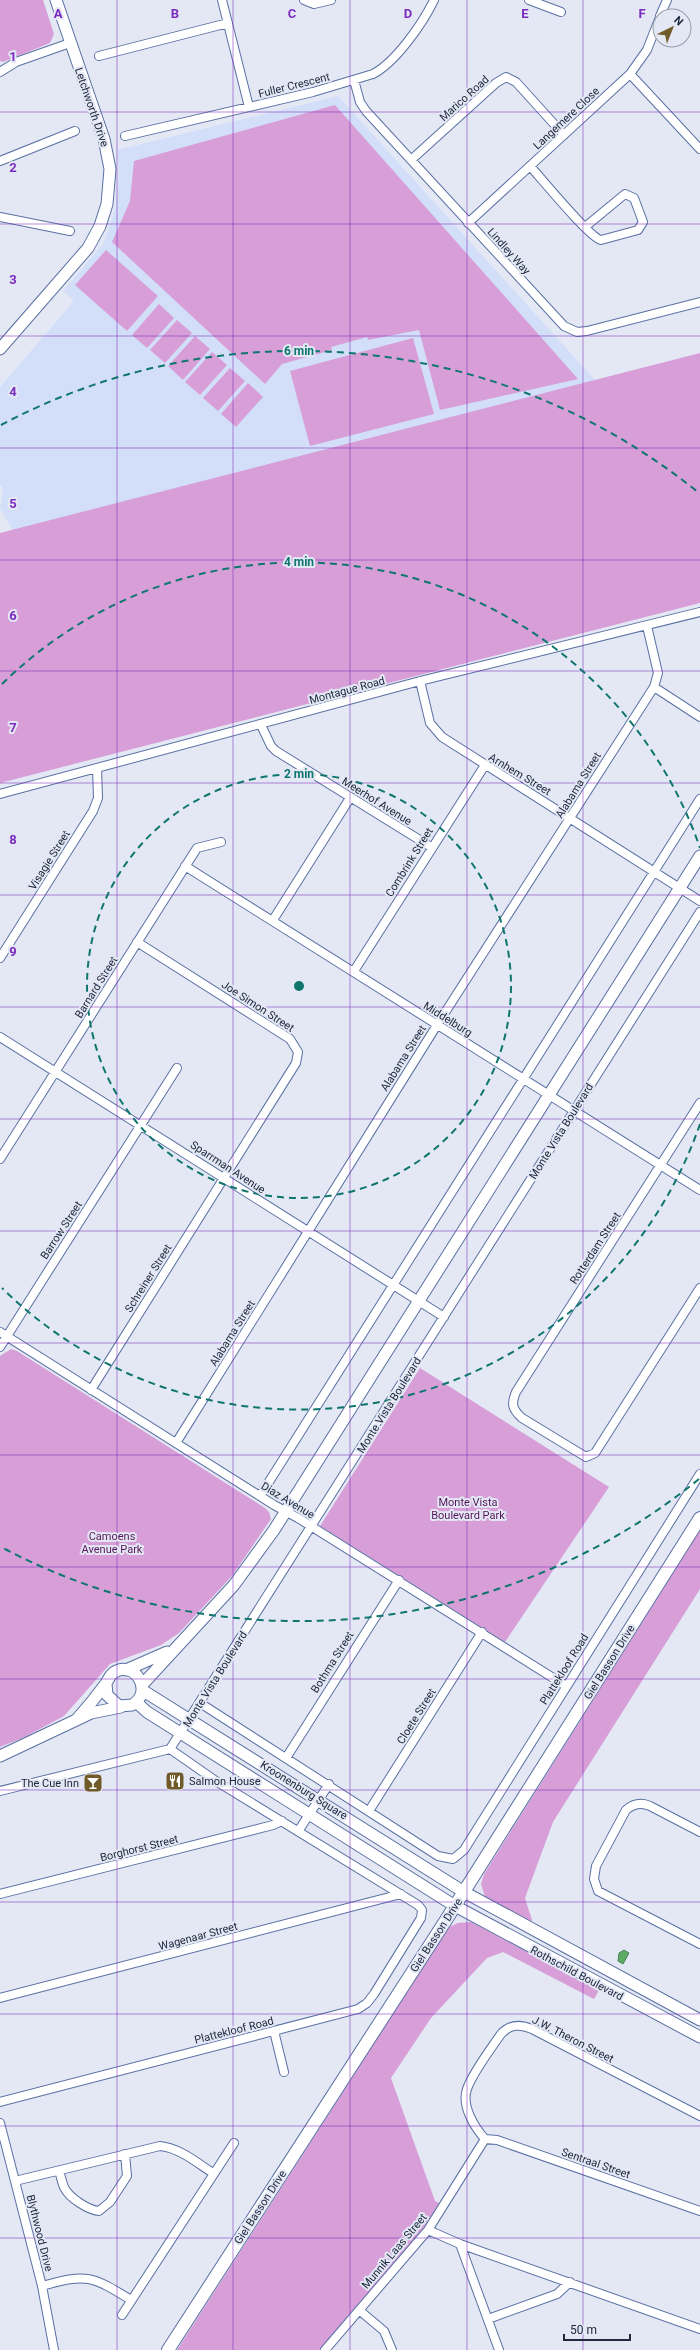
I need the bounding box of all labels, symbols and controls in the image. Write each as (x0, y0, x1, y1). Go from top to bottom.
text: A (54, 6, 63, 21)
text: B (171, 6, 179, 21)
text: C (288, 6, 297, 21)
text: D (404, 6, 412, 21)
text: E (521, 6, 529, 21)
text: F (638, 6, 646, 21)
north arrow (652, 8, 692, 48)
text: N (671, 14, 686, 29)
text: 1 (9, 49, 17, 64)
street label: Letchworth Drive (72, 66, 111, 149)
street label: Fuller Crescent (257, 70, 332, 101)
street label: Marico Road (437, 73, 492, 124)
street label: Langemere Close (531, 84, 602, 152)
text: 2 (9, 160, 17, 175)
street label: Lindley Way (484, 225, 533, 278)
text: 3 (9, 272, 17, 287)
text: 6 min (284, 344, 314, 358)
text: 4 (9, 384, 17, 399)
text: 5 (9, 496, 17, 511)
text: 4 min (284, 555, 314, 569)
text: 6 (9, 608, 17, 623)
street label: Montague Road (308, 674, 386, 707)
text: 7 (9, 720, 17, 735)
street label: Alabama Street (553, 750, 604, 821)
street label: Arnhem Street (486, 751, 554, 798)
text: 2 min (284, 767, 314, 781)
street label: Meerhof Avenue (339, 775, 414, 828)
street label: Combrink Street (383, 825, 436, 899)
street label: Visagie Street (26, 828, 73, 892)
text: 8 (9, 832, 17, 847)
text: 9 (9, 944, 17, 959)
street label: Barnard Street (72, 954, 121, 1020)
street label: Joe Simon Street (219, 978, 297, 1035)
centre of rings (292, 979, 306, 993)
street label: Middelburg (421, 999, 475, 1040)
street label: Alabama Street (378, 1023, 429, 1094)
street label: Monte Vista Boulevard (527, 1081, 596, 1182)
street label: Sparrman Avenue (188, 1138, 268, 1197)
street label: Barrow Street (38, 1199, 85, 1262)
street label: Rotterdam Street (567, 1209, 624, 1287)
street label: Schreiner Street (122, 1241, 175, 1315)
street label: Alabama Street (207, 1298, 258, 1369)
street label: Monte Vista Boulevard (355, 1355, 424, 1456)
street label: Diaz Avenue (259, 1479, 317, 1522)
park label: Monte Vista Boulevard Park (431, 1496, 505, 1522)
park label: Camoens Avenue Park (82, 1530, 143, 1556)
street label: Giel Basson Drive (581, 1622, 638, 1702)
street label: Monte Vista Boulevard (181, 1629, 250, 1730)
street label: Bothma Street (308, 1629, 357, 1695)
street label: Plattekloof Road (537, 1631, 591, 1707)
street label: Cloete Street (394, 1686, 439, 1746)
street label: Kroonenburg Square (258, 1758, 350, 1823)
restaurant icon: Salmon House (164, 1770, 186, 1792)
bar icon: The Cue Inn (82, 1772, 104, 1794)
place label: Salmon House (189, 1775, 261, 1788)
place label: The Cue Inn (21, 1777, 79, 1790)
street label: Borghorst Street (99, 1832, 180, 1864)
street label: Giel Basson Drive (408, 1896, 465, 1975)
street label: Wagenaar Street (157, 1920, 239, 1953)
street label: Rothschild Boulevard (528, 1943, 625, 2003)
street label: J.W. Theron Street (530, 2013, 616, 2066)
street label: Plattekloof Road (193, 2014, 275, 2047)
street label: Sentraal Street (560, 2146, 632, 2181)
street label: Giel Basson Drive (232, 2168, 289, 2247)
street label: Blythwood Drive (24, 2193, 55, 2273)
street label: Munnik Laas Street (359, 2211, 430, 2292)
scale bar (564, 2316, 630, 2342)
text: 50 m (570, 2323, 597, 2337)

